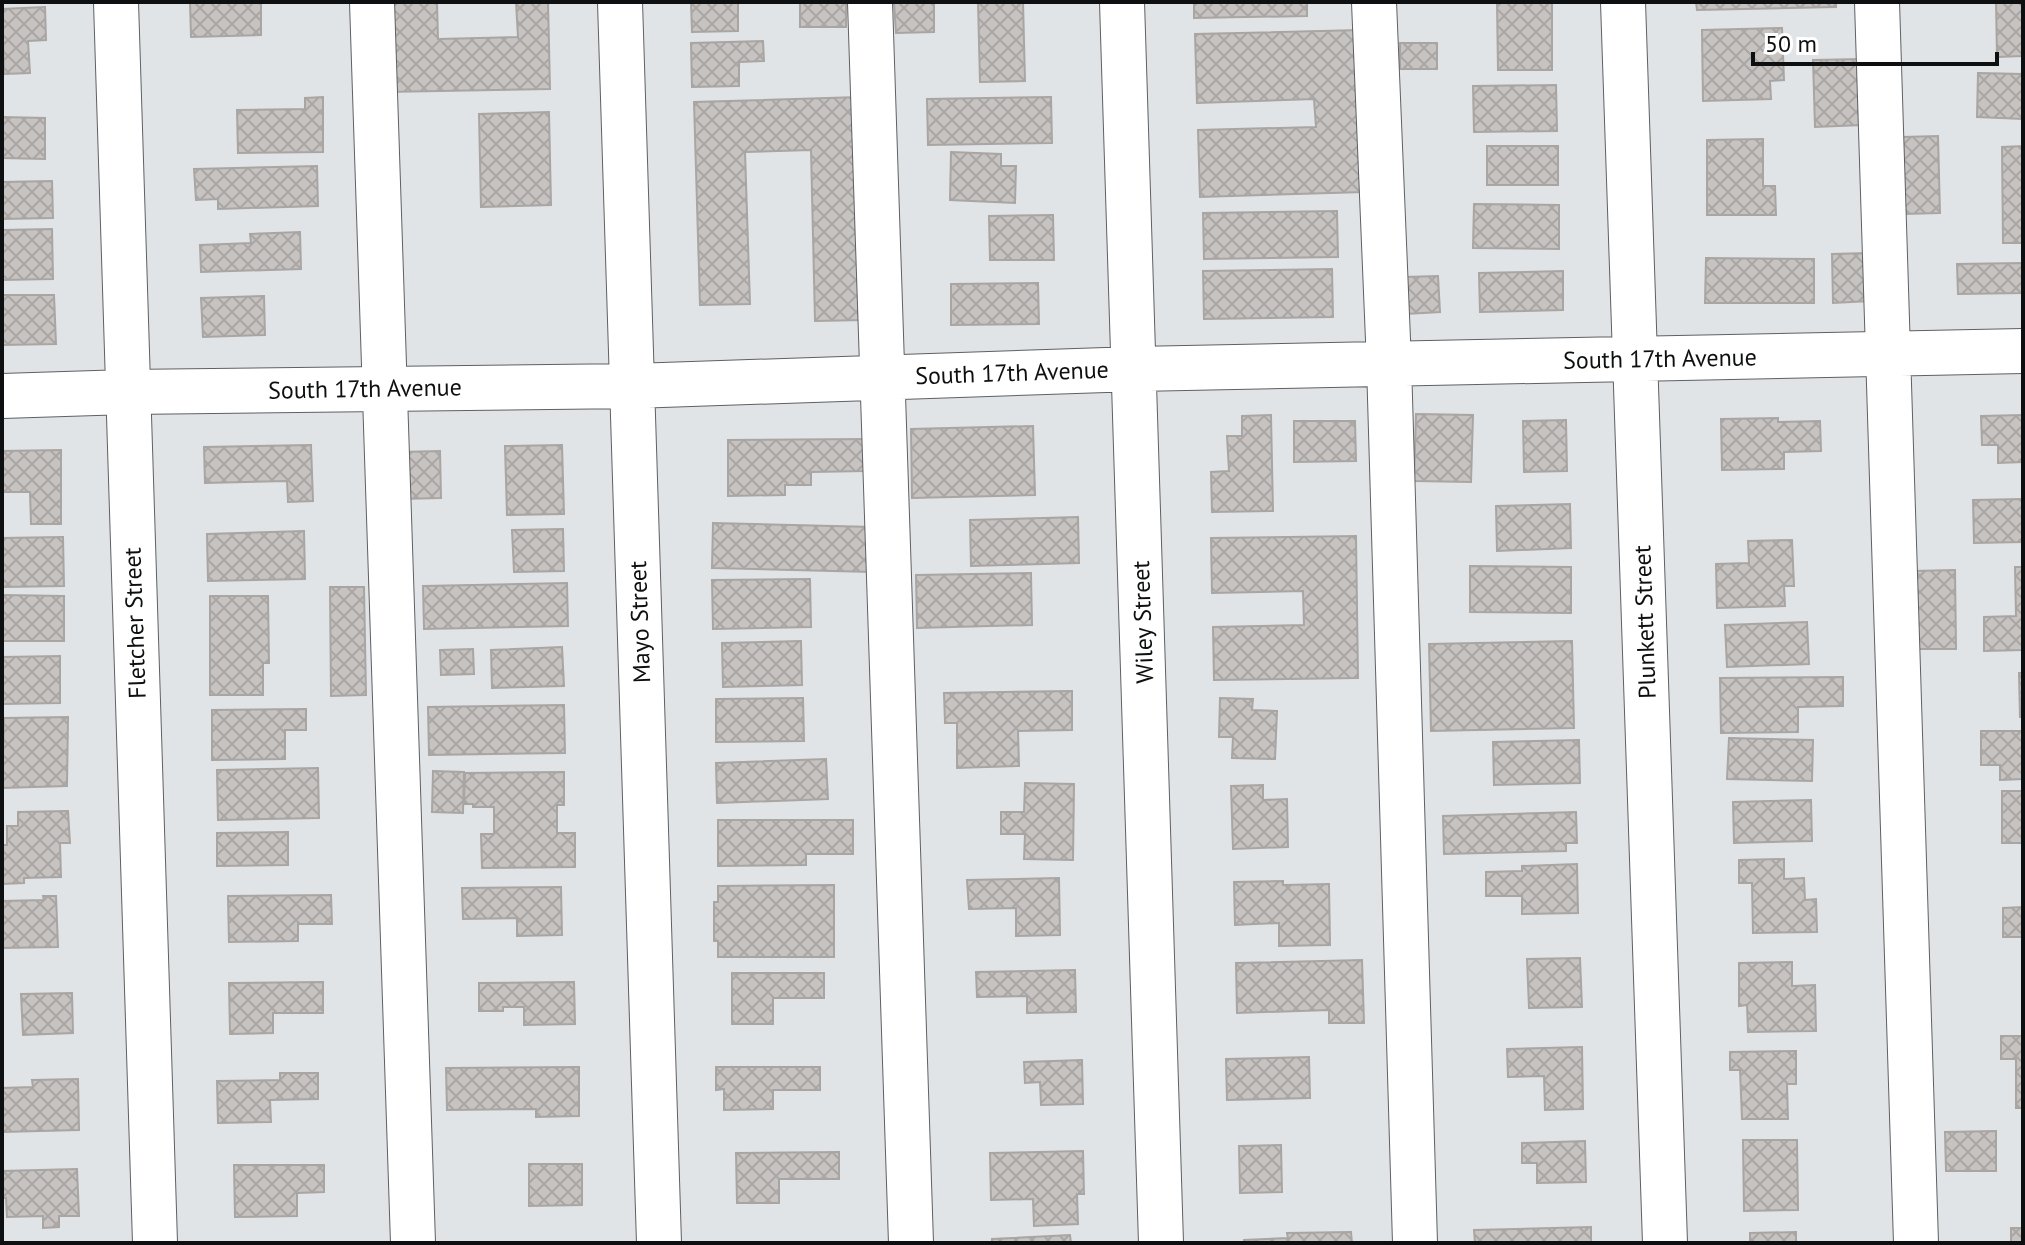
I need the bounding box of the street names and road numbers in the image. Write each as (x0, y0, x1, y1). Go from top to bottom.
street label: South 17th Avenue (1563, 341, 1757, 376)
street label: South 17th Avenue (915, 354, 1109, 391)
street label: South 17th Avenue (268, 371, 462, 406)
street label: Plunkett Street (1626, 545, 1663, 699)
street label: Fletcher Street (116, 547, 153, 699)
street label: Mayo Street (622, 560, 657, 684)
street label: Wiley Street (1125, 560, 1160, 684)

